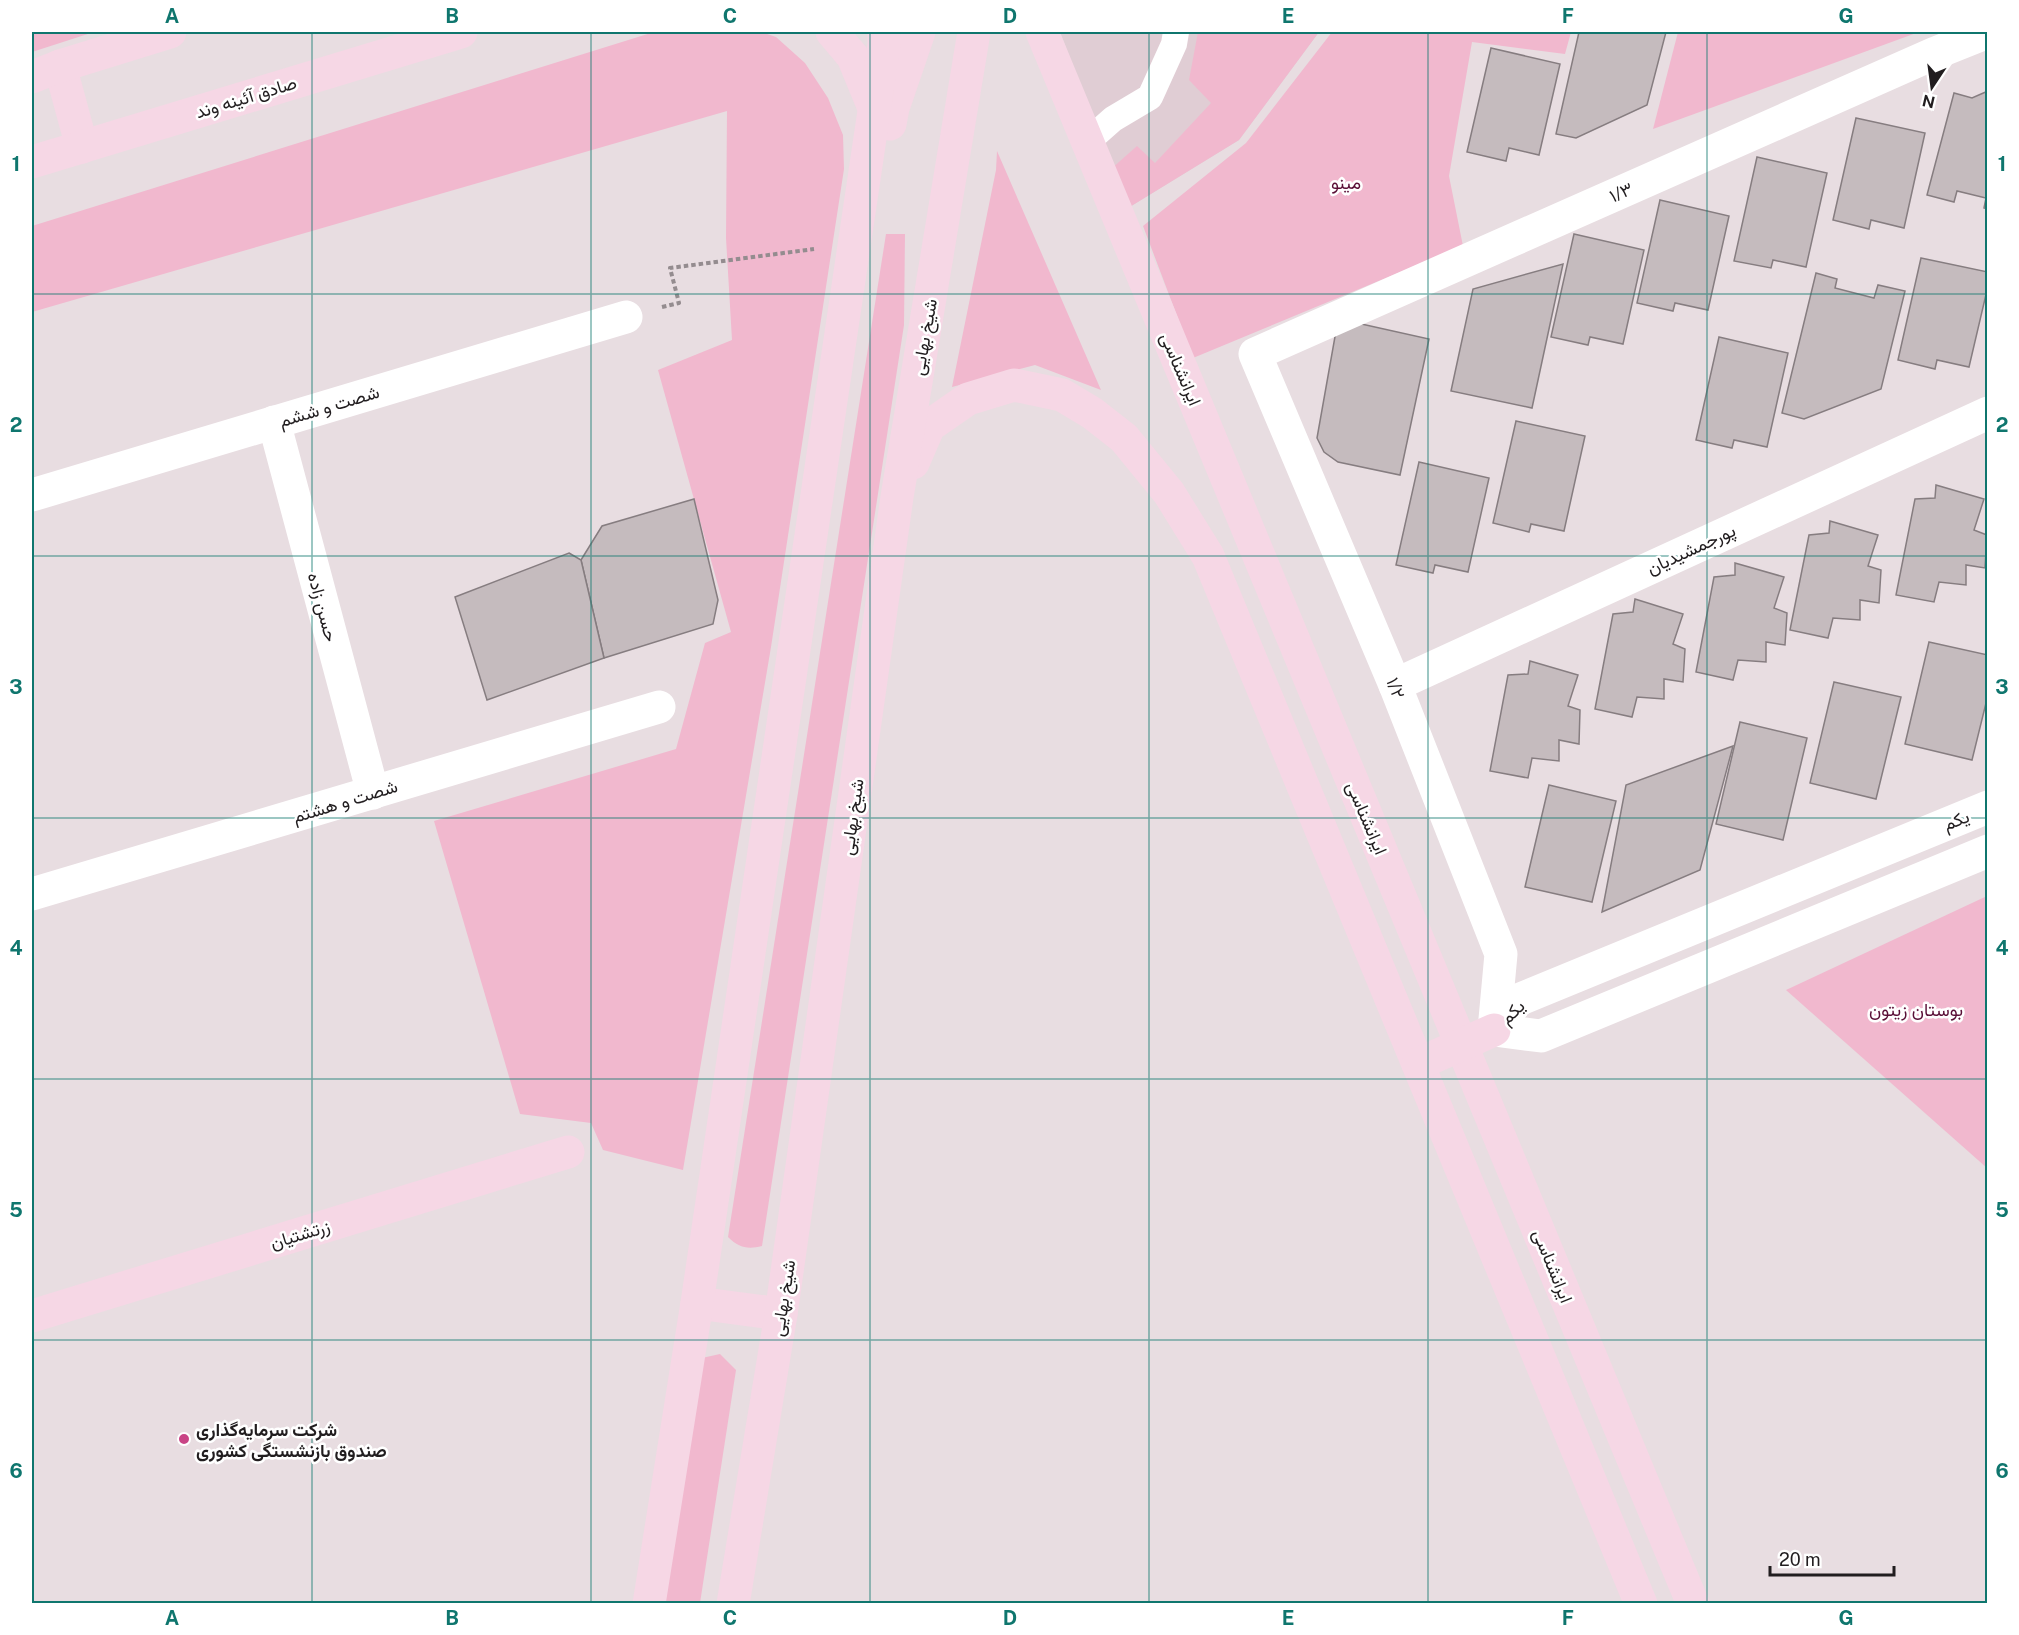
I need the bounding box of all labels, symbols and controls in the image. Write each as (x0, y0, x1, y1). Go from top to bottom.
text: A (165, 4, 179, 28)
text: B (445, 4, 459, 28)
text: C (723, 4, 737, 28)
text: D (1003, 4, 1017, 28)
text: E (1282, 4, 1294, 28)
text: F (1562, 4, 1574, 28)
text: G (1838, 4, 1854, 28)
north arrow (1902, 57, 1962, 117)
street label: صادق آئینه وند (193, 72, 299, 123)
text: N (1921, 90, 1937, 112)
text: 1 (12, 152, 20, 176)
text: 1 (1998, 152, 2006, 176)
park label: مینو (1331, 172, 1361, 194)
street label: ۱/۳ (1606, 178, 1636, 206)
street label: شیخ بهایی (907, 297, 943, 377)
street label: ایرانشناسی (1155, 329, 1206, 409)
street label: شصت و ششم (276, 381, 382, 433)
text: 2 (10, 413, 22, 437)
text: 2 (1996, 413, 2008, 437)
street label: پورجمشیدیان (1643, 519, 1740, 581)
street label: حسن زاده (303, 570, 342, 644)
street label: ۱/۲ (1382, 674, 1410, 702)
text: 3 (9, 675, 23, 699)
text: 3 (1995, 675, 2009, 699)
street label: شصت و هشتم (290, 775, 401, 829)
street label: شیخ بهایی (836, 777, 870, 857)
street label: ایرانشناسی (1341, 778, 1392, 858)
street label: یکم (1940, 805, 1973, 837)
text: 4 (9, 936, 23, 960)
text: 4 (1995, 936, 2009, 960)
street label: یکم (1495, 995, 1530, 1030)
park label: بوستان زیتون (1869, 999, 1963, 1021)
text: 5 (9, 1198, 23, 1222)
text: 5 (1995, 1198, 2009, 1222)
street label: زرتشتیان (268, 1215, 333, 1254)
street label: ایرانشناسی (1528, 1226, 1577, 1306)
street label: شیخ بهایی (767, 1258, 801, 1338)
place label: شرکت سرمایه‌گذاری صندوق بازنشستگی کشوری (196, 1419, 387, 1462)
marker: شرکت سرمایه‌گذاری صندوق بازنشستگی کشوری (177, 1432, 191, 1446)
text: 6 (9, 1459, 23, 1483)
text: 6 (1995, 1459, 2009, 1483)
scale bar (1770, 1539, 1894, 1577)
text: 20 m (1779, 1549, 1821, 1570)
text: A (165, 1606, 179, 1630)
text: B (445, 1606, 459, 1630)
text: C (723, 1606, 737, 1630)
text: D (1003, 1606, 1017, 1630)
text: E (1282, 1606, 1294, 1630)
text: F (1562, 1606, 1574, 1630)
text: G (1838, 1606, 1854, 1630)

